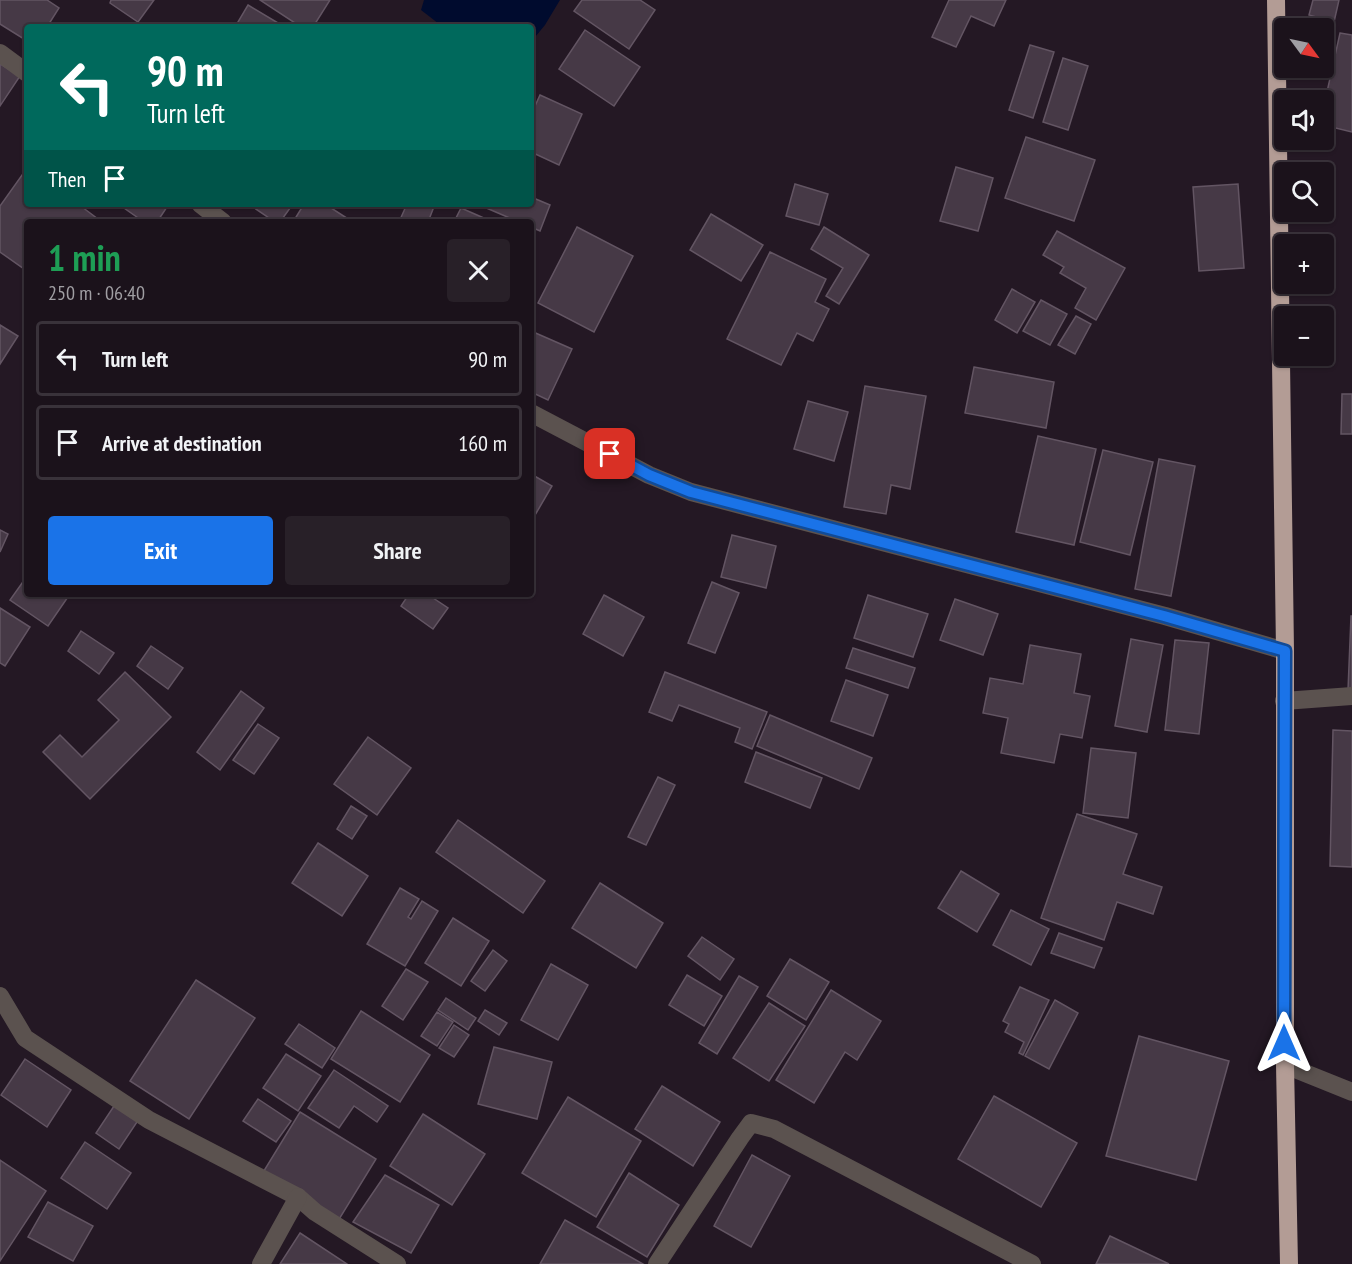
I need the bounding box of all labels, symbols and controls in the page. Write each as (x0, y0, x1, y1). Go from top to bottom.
north arrow (1274, 18, 1334, 78)
map controls (1274, 18, 1334, 366)
text: 90 m (147, 43, 224, 98)
icon: left (48, 48, 126, 126)
button: sound (1274, 90, 1334, 150)
text: Turn left (147, 96, 225, 130)
icon: arrive (98, 162, 131, 195)
button: search (1274, 162, 1334, 222)
text: Then (48, 165, 86, 193)
text: 1 min (48, 234, 121, 281)
button: + (1274, 234, 1334, 294)
button: close (447, 239, 510, 302)
text: 250 m · 06:40 (48, 280, 145, 306)
button: − (1274, 306, 1334, 366)
icon: left (51, 342, 84, 375)
text: Turn left (102, 345, 168, 373)
text: 90 m (468, 345, 507, 373)
icon: arrive (51, 426, 84, 459)
pin (584, 428, 635, 479)
text: Arrive at destination (102, 429, 262, 457)
text: 160 m (458, 429, 507, 457)
icon: arrive (593, 437, 626, 470)
button: Exit (48, 516, 273, 585)
button: Share (285, 516, 510, 585)
position arrow (1252, 1011, 1316, 1075)

